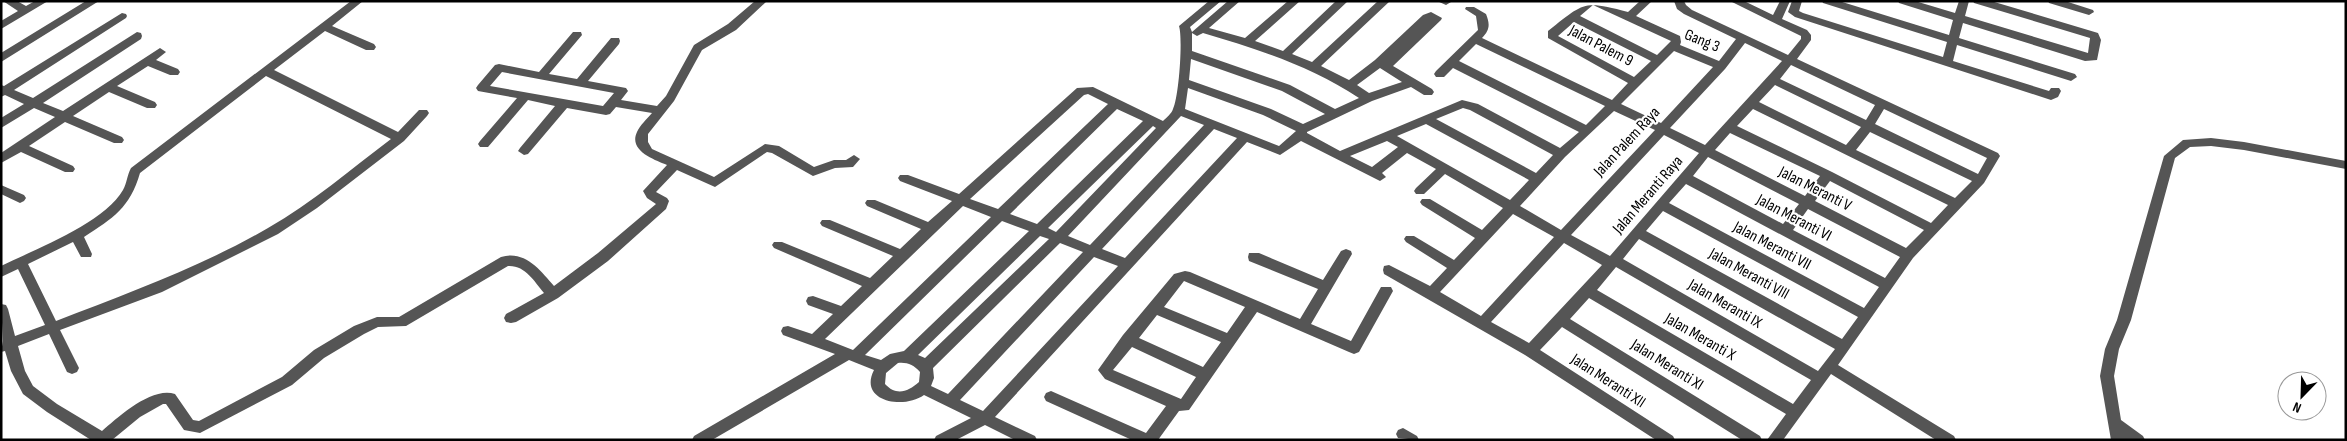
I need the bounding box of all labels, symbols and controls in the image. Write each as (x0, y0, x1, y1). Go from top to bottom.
street label: Jalan Palem 9 (1565, 21, 1636, 71)
street label: Gang 3 (1681, 25, 1723, 57)
street label: Jalan Palem Raya (1589, 103, 1664, 181)
street label: Jalan Meranti Raya (1608, 152, 1687, 239)
street label: Jalan Meranti V (1775, 162, 1855, 216)
street label: Jalan Meranti VI (1752, 190, 1835, 246)
street label: Jalan Meranti VII (1729, 217, 1814, 274)
street label: Jalan Meranti VIII (1705, 244, 1792, 304)
street label: Jalan Meranti IX (1684, 275, 1765, 333)
street label: Jalan Meranti X (1660, 309, 1739, 365)
street label: Jalan Meranti XI (1626, 335, 1707, 395)
street label: Jalan Meranti XII (1566, 349, 1649, 412)
north arrow (2277, 371, 2327, 421)
text: N (2290, 398, 2304, 417)

